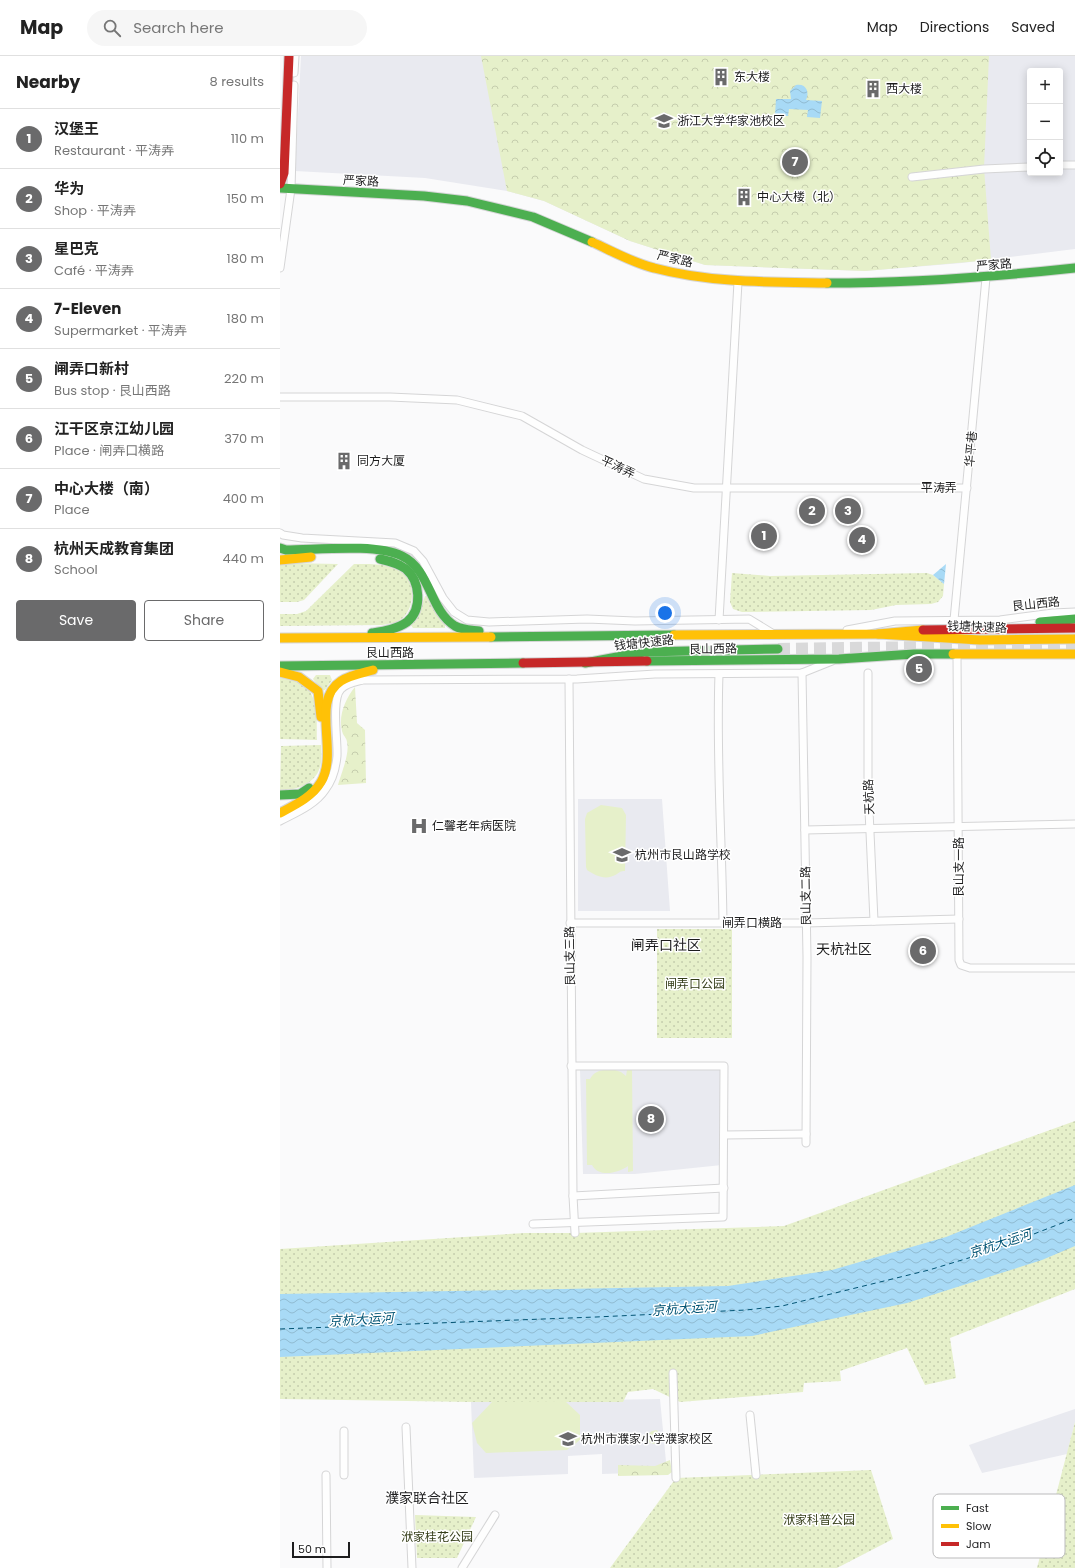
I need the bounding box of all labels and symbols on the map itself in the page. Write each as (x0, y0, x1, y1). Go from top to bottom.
building icon: 东大楼 (711, 67, 731, 87)
place label: 东大楼 (734, 68, 770, 85)
building icon: 西大楼 (863, 79, 883, 99)
place label: 西大楼 (886, 80, 922, 97)
school or university icon: 浙江大学华家池校区 (654, 111, 674, 131)
place label: 浙江大学华家池校区 (677, 112, 785, 129)
pin: 7 (782, 147, 808, 177)
street label: 严家路 (343, 171, 379, 190)
building icon: 中心大楼（北） (734, 187, 754, 207)
place label: 中心大楼（北） (757, 188, 841, 205)
street label: 严家路 (656, 246, 695, 271)
street label: 严家路 (975, 254, 1013, 275)
street label: 华平巷 (960, 430, 981, 468)
building icon: 同方大厦 (334, 451, 354, 471)
street label: 平涛弄 (598, 451, 638, 482)
place label: 同方大厦 (357, 452, 405, 469)
street label: 平涛弄 (921, 479, 957, 496)
pin: 2 (799, 496, 825, 526)
pin: 3 (835, 496, 861, 526)
pin: 1 (751, 521, 777, 551)
pin: 4 (849, 525, 875, 555)
street label: 艮山西路 (1011, 593, 1061, 614)
your location (655, 603, 675, 623)
street label: 钱塘快速路 (947, 617, 1007, 636)
street label: 钱塘快速路 (613, 631, 675, 654)
street label: 艮山西路 (689, 640, 737, 657)
street label: 艮山西路 (366, 644, 414, 661)
pin: 5 (906, 654, 932, 684)
street label: 天杭路 (859, 779, 878, 815)
hospital icon: 仁馨老年病医院 (409, 816, 429, 836)
place label: 仁馨老年病医院 (432, 817, 516, 834)
street label: 艮山支一路 (950, 837, 967, 897)
school or university icon: 杭州市艮山路学校 (612, 845, 632, 865)
place label: 杭州市艮山路学校 (635, 846, 731, 863)
street label: 艮山支二路 (796, 866, 815, 926)
street label: 闸弄口横路 (722, 914, 782, 931)
street label: 艮山支三路 (560, 926, 579, 986)
district label: 闸弄口社区 (631, 935, 701, 955)
pin: 6 (910, 936, 936, 966)
district label: 天杭社区 (816, 939, 872, 959)
park label: 闸弄口公园 (665, 975, 725, 992)
pin: 8 (638, 1104, 664, 1134)
water label: 京杭大运河 (966, 1223, 1037, 1263)
water label: 京杭大运河 (651, 1297, 720, 1320)
water label: 京杭大运河 (328, 1308, 397, 1331)
school or university icon: 杭州市濮家小学濮家校区 (558, 1429, 578, 1449)
place label: 杭州市濮家小学濮家校区 (581, 1430, 713, 1447)
district label: 濮家联合社区 (385, 1488, 469, 1508)
legend (933, 1494, 1065, 1558)
text: Fast (966, 1500, 989, 1516)
park label: 洑家科普公园 (783, 1511, 855, 1528)
text: Slow (966, 1518, 991, 1534)
park label: 洑家桂花公园 (401, 1528, 473, 1545)
text: Jam (966, 1536, 991, 1552)
scale bar (292, 1540, 350, 1559)

